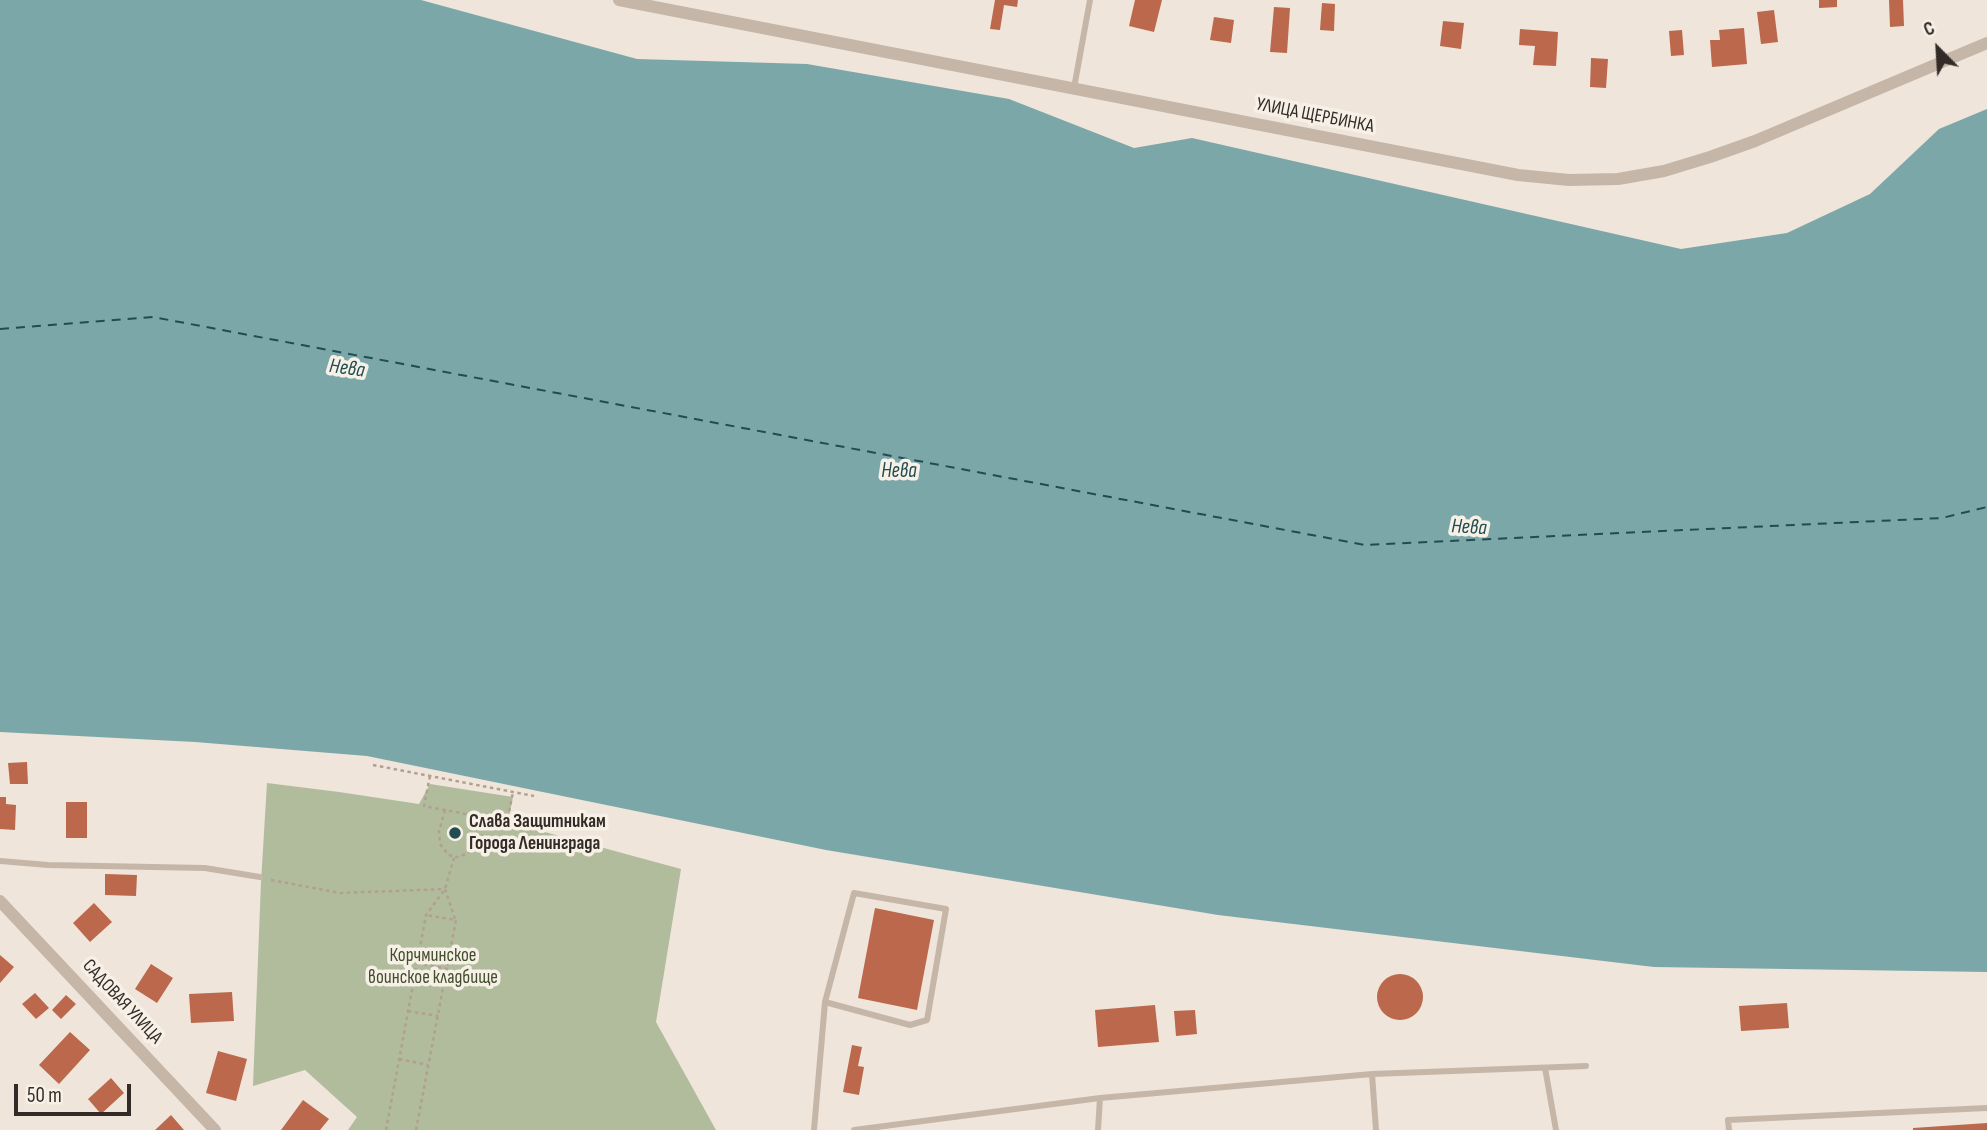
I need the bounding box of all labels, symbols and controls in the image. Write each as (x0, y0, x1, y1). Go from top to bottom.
north arrow (1903, 14, 1973, 84)
text: С (1920, 17, 1938, 42)
street label: УЛИЦА ЩЕРБИНКА (1254, 93, 1376, 139)
water label: Нева (328, 354, 366, 384)
water label: Нева (881, 459, 917, 485)
water label: Нева (1451, 514, 1487, 542)
place label: Слава Защитникам Города Ленинграда (469, 811, 606, 855)
marker: Слава Защитникам Города Ленинграда (447, 825, 463, 841)
park label: Корчминское воинское кладбище (368, 945, 498, 989)
street label: САДОВАЯ УЛИЦА (77, 955, 167, 1049)
scale bar (18, 1070, 135, 1114)
text: 50 m (27, 1083, 62, 1108)

